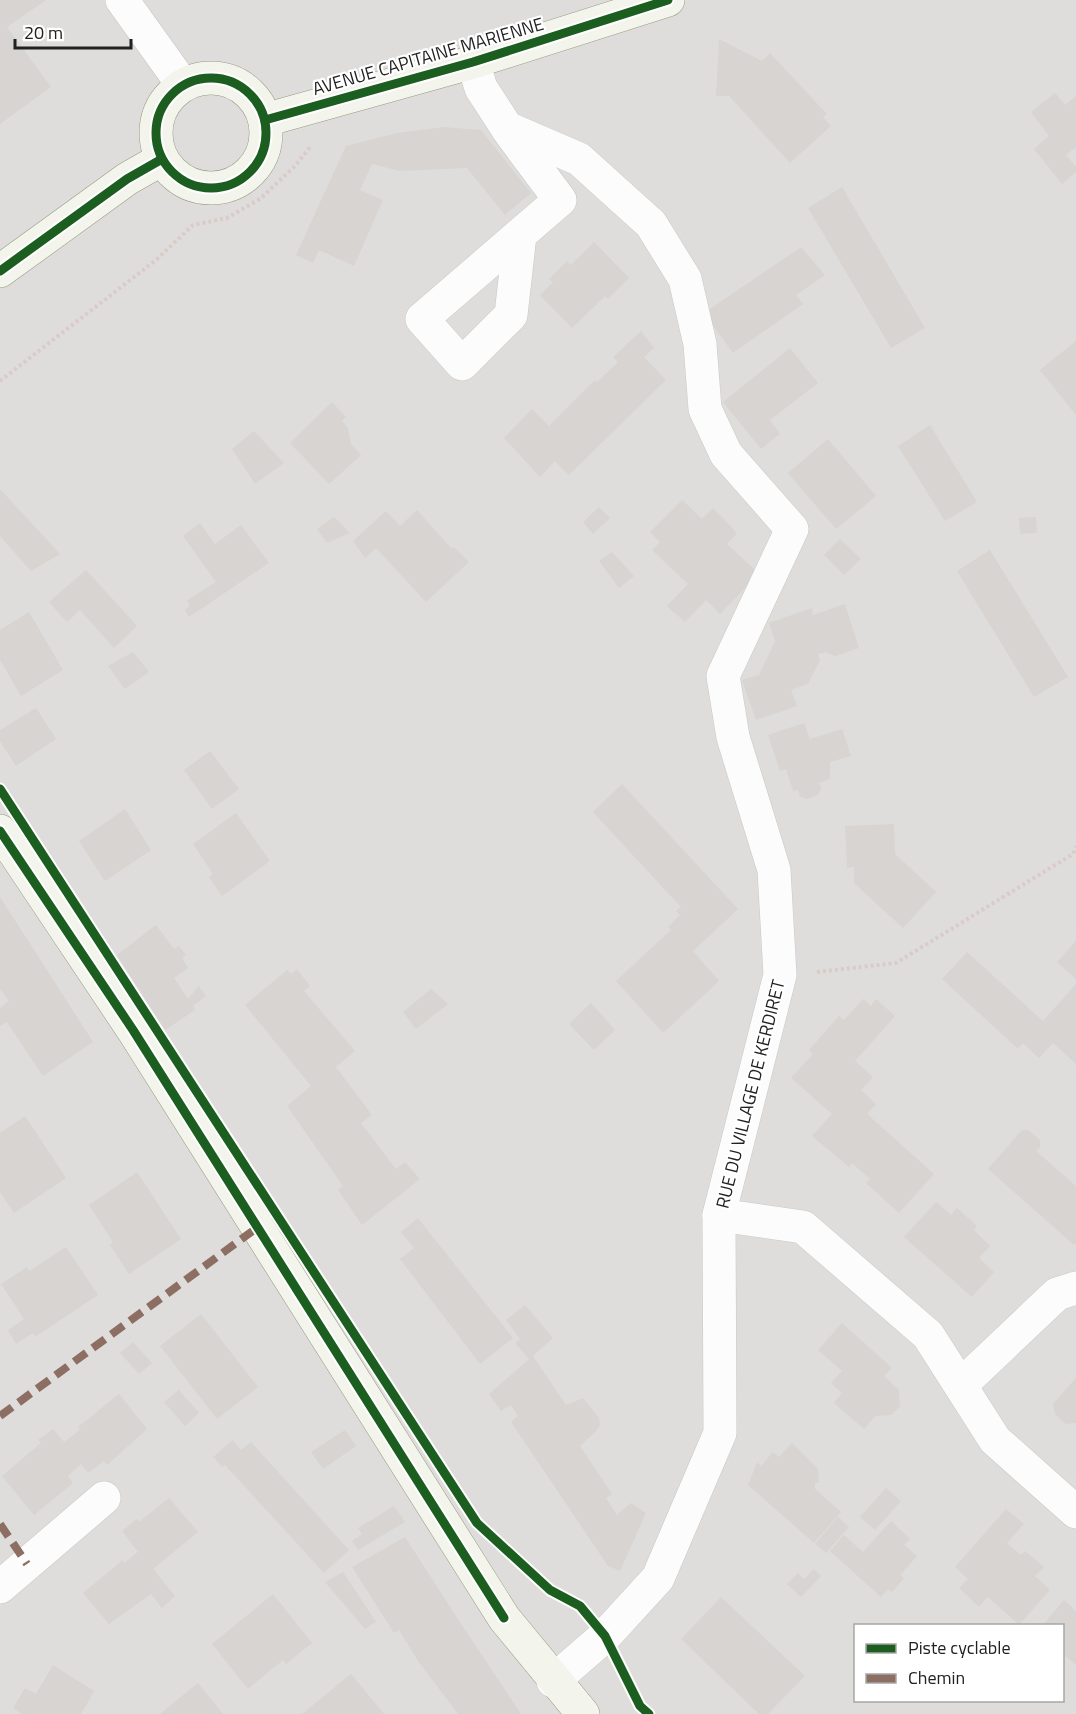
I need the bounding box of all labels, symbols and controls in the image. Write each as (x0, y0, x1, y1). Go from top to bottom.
street label: AVENUE CAPITAINE MARIENNE (309, 10, 547, 102)
scale bar (15, 12, 130, 50)
text: 20 m (24, 19, 63, 46)
street label: RUE DU VILLAGE DE KERDIRET (709, 976, 792, 1211)
legend (854, 1624, 1064, 1702)
text: Piste cyclable (908, 1634, 1010, 1661)
text: Chemin (908, 1664, 965, 1691)

